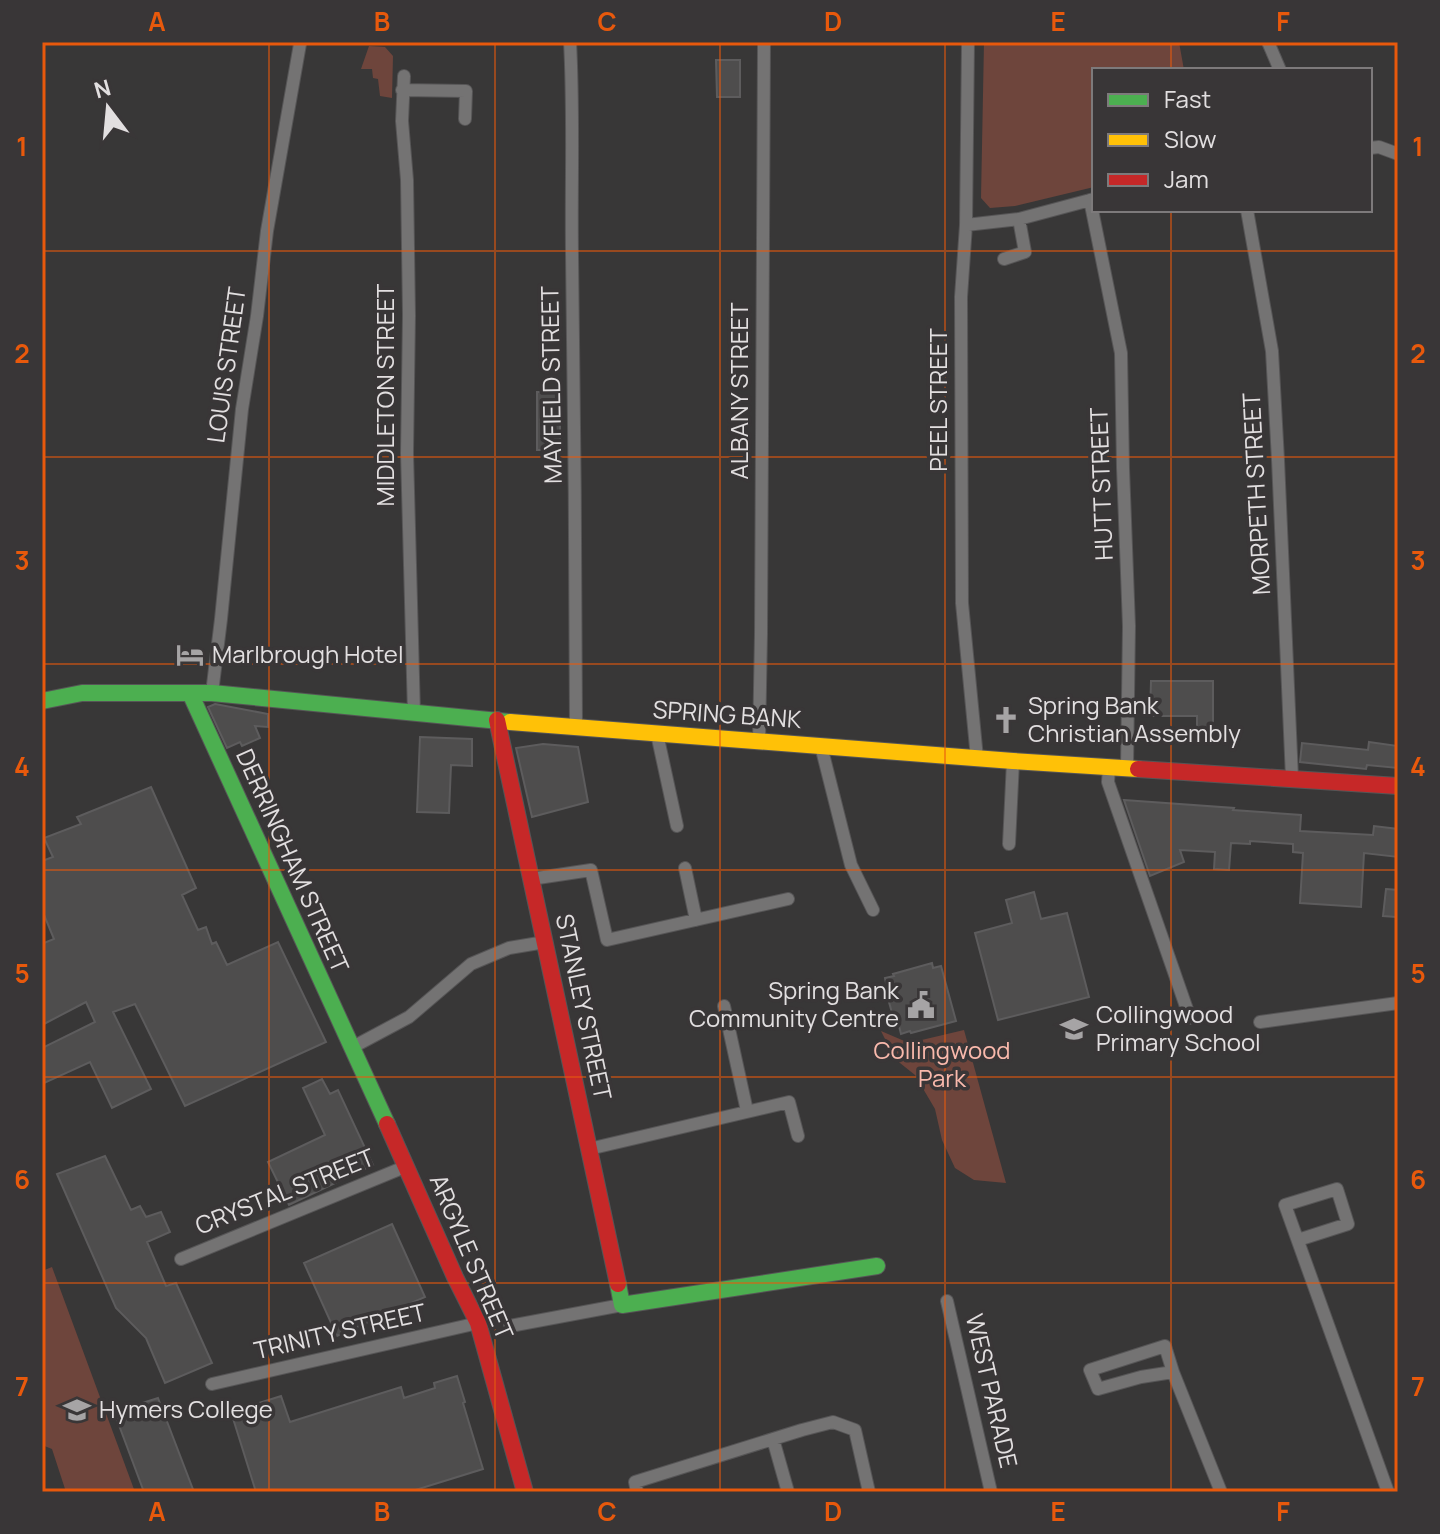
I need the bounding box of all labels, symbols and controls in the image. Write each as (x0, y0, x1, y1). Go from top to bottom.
text: A (148, 3, 166, 39)
text: B (374, 3, 390, 39)
text: C (597, 3, 617, 39)
text: D (824, 3, 842, 39)
text: E (1050, 3, 1066, 39)
text: F (1276, 3, 1290, 39)
north arrow (68, 68, 148, 148)
legend (1092, 68, 1372, 212)
text: N (91, 72, 114, 105)
text: Fast (1164, 82, 1211, 115)
text: Slow (1164, 122, 1217, 155)
text: 1 (16, 128, 28, 164)
text: 1 (1412, 128, 1424, 164)
text: Jam (1164, 162, 1209, 195)
street label: MIDDLETON STREET (368, 283, 401, 506)
street label: LOUIS STREET (198, 284, 253, 445)
street label: MAYFIELD STREET (532, 285, 569, 484)
street label: ALBANY STREET (722, 302, 755, 479)
street label: PEEL STREET (921, 328, 954, 472)
text: 2 (14, 335, 30, 371)
text: 2 (1410, 335, 1426, 371)
street label: MORPETH STREET (1234, 392, 1277, 596)
street label: HUTT STREET (1081, 406, 1120, 561)
text: 3 (14, 542, 30, 578)
text: 3 (1410, 542, 1426, 578)
place label: Marlbrough Hotel (212, 637, 404, 670)
hotel icon: Marlbrough Hotel (175, 640, 205, 670)
place label: Spring Bank Christian Assembly (1028, 688, 1241, 749)
street label: SPRING BANK (652, 692, 803, 735)
church icon: Spring Bank Christian Assembly (991, 705, 1021, 735)
street label: DERRINGHAM STREET (229, 743, 358, 978)
text: 4 (14, 748, 30, 784)
text: 4 (1410, 748, 1426, 784)
street label: STANLEY STREET (549, 911, 620, 1103)
text: 5 (14, 955, 30, 991)
text: 5 (1410, 955, 1426, 991)
place label: Spring Bank Community Centre (689, 973, 900, 1034)
public building icon: Spring Bank Community Centre (906, 990, 936, 1020)
place label: Collingwood Primary School (1096, 997, 1261, 1058)
school or university icon: Collingwood Primary School (1059, 1014, 1089, 1044)
park label: Collingwood Park (873, 1033, 1011, 1094)
street label: CRYSTAL STREET (190, 1139, 379, 1242)
text: 6 (14, 1161, 30, 1197)
text: 6 (1410, 1161, 1426, 1197)
street label: ARGYLE STREET (423, 1169, 522, 1345)
street label: TRINITY STREET (251, 1295, 429, 1366)
street label: WEST PARADE (959, 1310, 1026, 1471)
text: 7 (15, 1368, 29, 1404)
text: 7 (1411, 1368, 1425, 1404)
place label: Hymers College (99, 1392, 273, 1425)
school or university icon: Hymers College (62, 1395, 92, 1425)
text: A (148, 1493, 166, 1529)
text: B (374, 1493, 390, 1529)
text: C (597, 1493, 617, 1529)
text: D (824, 1493, 842, 1529)
text: E (1050, 1493, 1066, 1529)
text: F (1276, 1493, 1290, 1529)

